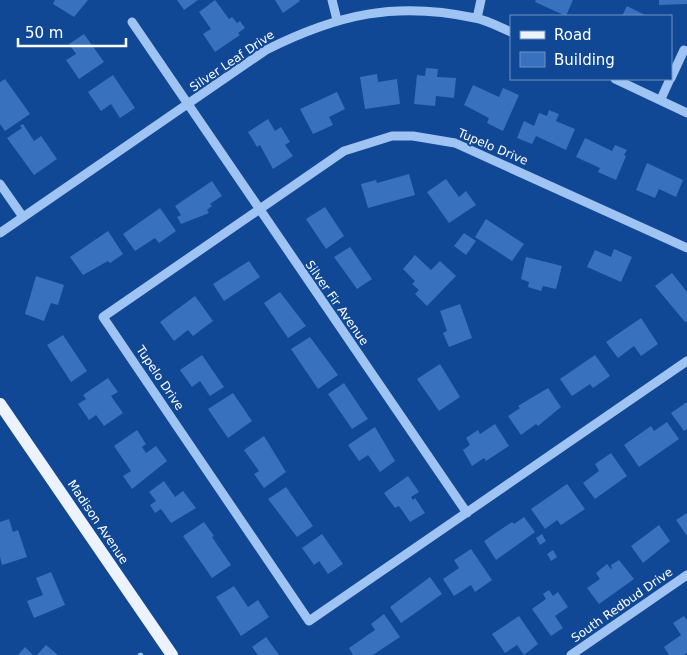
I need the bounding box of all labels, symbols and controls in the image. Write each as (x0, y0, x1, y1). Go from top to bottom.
scale bar (18, 15, 125, 47)
legend (510, 15, 672, 80)
text: 50 m (25, 24, 63, 42)
text: Road (554, 26, 592, 44)
street label: Silver Leaf Drive (187, 28, 277, 94)
text: Building (554, 51, 615, 69)
street label: Tupelo Drive (455, 126, 530, 168)
street label: Silver Fir Avenue (303, 258, 371, 348)
street label: Tupelo Drive (133, 342, 187, 413)
street label: Madison Avenue (65, 477, 131, 567)
street label: South Redbud Drive (569, 565, 675, 645)

